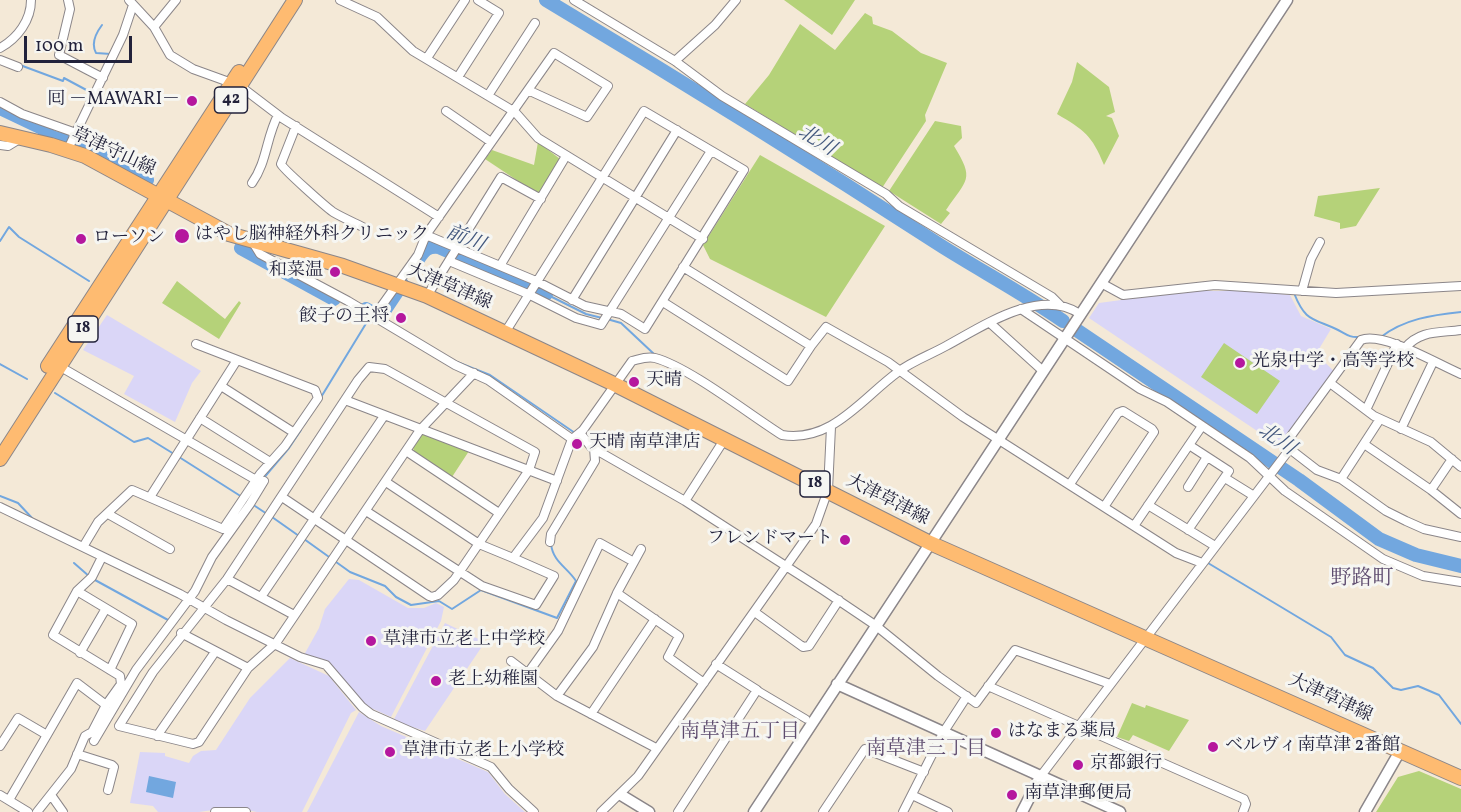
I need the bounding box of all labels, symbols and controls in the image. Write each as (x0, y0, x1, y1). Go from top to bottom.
scale bar (27, 24, 135, 62)
text: 100 m (35, 34, 84, 59)
road number: 42 (214, 87, 248, 113)
place label: 囘 －MAWARI－ (47, 90, 180, 112)
marker: 囘 －MAWARI－ (185, 94, 199, 108)
water label: 北川 (793, 121, 839, 163)
street label: 草津守山線 (68, 124, 158, 182)
water label: 前川 (442, 221, 488, 259)
place label: はやし脳神経外科クリニック (195, 225, 429, 247)
marker: はやし脳神経外科クリニック (173, 227, 191, 245)
place label: ローソン (93, 228, 165, 250)
marker: ローソン (74, 232, 88, 246)
street label: 大津草津線 (403, 260, 495, 316)
place label: 和菜温 (269, 261, 323, 283)
marker: 和菜温 (328, 265, 342, 279)
place label: 餃子の王将 (299, 307, 389, 329)
marker: 餃子の王将 (394, 311, 408, 325)
road number: 18 (68, 316, 98, 342)
place label: 光泉中学・高等学校 (1252, 352, 1414, 374)
marker: 光泉中学・高等学校 (1233, 356, 1247, 370)
place label: 天晴 (646, 371, 682, 393)
marker: 天晴 (627, 375, 641, 389)
water label: 北川 (1253, 420, 1299, 462)
place label: 天晴 南草津店 (589, 433, 701, 455)
marker: 天晴 南草津店 (570, 437, 584, 451)
road number: 18 (800, 471, 830, 497)
street label: 大津草津線 (842, 471, 932, 531)
place label: フレンドマート (707, 529, 833, 551)
marker: フレンドマート (838, 533, 852, 547)
district label: 野路町 (1331, 567, 1393, 593)
place label: 草津市立老上中学校 (383, 630, 545, 652)
marker: 草津市立老上中学校 (364, 634, 378, 648)
place label: 老上幼稚園 (448, 670, 538, 692)
street label: 大津草津線 (1285, 670, 1375, 728)
marker: 老上幼稚園 (429, 674, 443, 688)
district label: 南草津五丁目 (680, 721, 800, 745)
place label: はなまる薬局 (1008, 722, 1116, 744)
marker: はなまる薬局 (989, 726, 1003, 740)
place label: ベルヴィ南草津 2番館 (1225, 736, 1400, 758)
district label: 南草津三丁目 (866, 738, 986, 762)
marker: ベルヴィ南草津 2番館 (1206, 740, 1220, 754)
place label: 草津市立老上小学校 (402, 741, 564, 763)
marker: 草津市立老上小学校 (383, 745, 397, 759)
place label: 京都銀行 (1090, 754, 1162, 776)
marker: 京都銀行 (1071, 758, 1085, 772)
place label: 南草津郵便局 (1024, 784, 1132, 806)
marker: 南草津郵便局 (1005, 788, 1019, 802)

